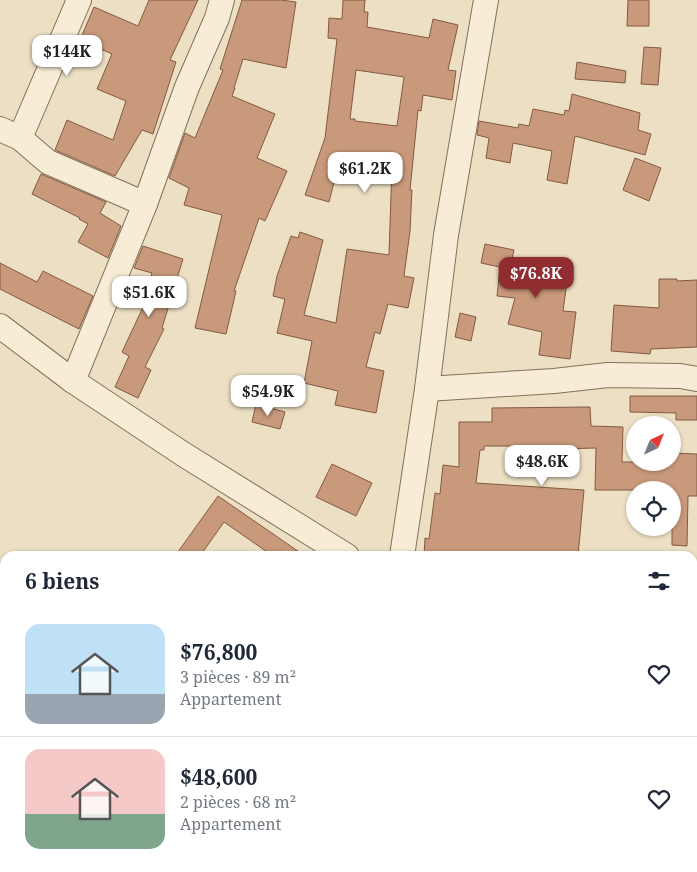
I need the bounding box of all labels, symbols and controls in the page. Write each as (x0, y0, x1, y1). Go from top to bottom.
pin: $144K (32, 34, 102, 77)
text: $144K (43, 40, 91, 62)
pin: $61.2K (324, 152, 406, 194)
text: $61.2K (339, 157, 391, 179)
pin: $76.8K (495, 256, 577, 299)
text: $76.8K (510, 262, 562, 284)
pin: $51.6K (108, 276, 190, 318)
text: $51.6K (123, 281, 175, 303)
pin: $54.9K (227, 374, 309, 417)
text: $54.9K (242, 380, 294, 402)
north arrow (626, 416, 681, 471)
map controls (626, 416, 681, 536)
pin: $48.6K (501, 444, 583, 487)
text: $48.6K (516, 450, 568, 472)
button: locate (626, 481, 681, 536)
text: 6 biens (25, 567, 99, 595)
icon: filters (645, 567, 673, 595)
text: $76,800 (180, 638, 257, 666)
icon: home (65, 644, 125, 704)
icon: heart (645, 660, 673, 688)
text: 3 pièces · 89 m² (180, 666, 296, 688)
text: Appartement (180, 688, 281, 710)
text: $48,600 (180, 763, 257, 791)
icon: home (65, 769, 125, 829)
icon: heart (645, 785, 673, 813)
text: 2 pièces · 68 m² (180, 791, 296, 813)
text: Appartement (180, 813, 281, 835)

